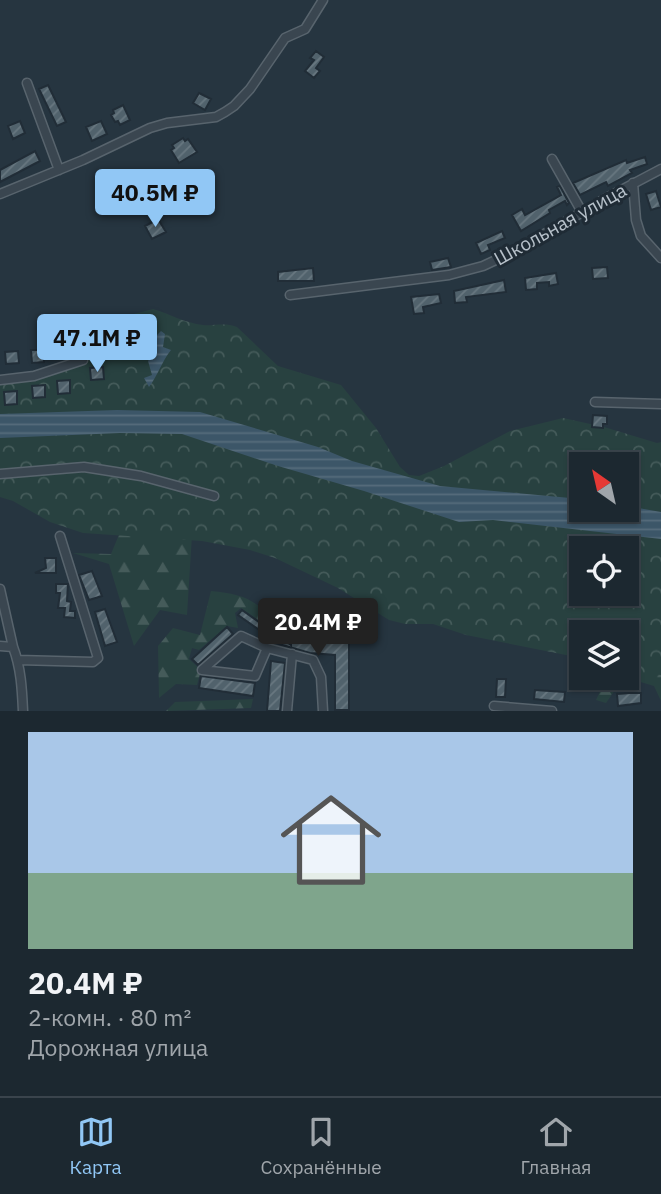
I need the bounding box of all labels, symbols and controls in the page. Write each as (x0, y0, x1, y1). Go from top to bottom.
pin: 40.5M ₽ (90, 170, 220, 229)
text: 40.5M ₽ (111, 177, 199, 207)
street label: Школьная улица (489, 178, 631, 270)
pin: 47.1M ₽ (32, 314, 162, 374)
text: 47.1M ₽ (53, 322, 141, 352)
north arrow (569, 452, 639, 522)
map controls (569, 452, 639, 690)
button: locate (569, 536, 639, 606)
pin: 20.4M ₽ (253, 598, 383, 658)
text: 20.4M ₽ (274, 606, 362, 636)
button: layers (569, 620, 639, 690)
icon: home (268, 777, 394, 903)
text: 20.4M ₽ (28, 963, 143, 1002)
text: 2-комн. · 80 m² (28, 1002, 191, 1032)
text: Дорожная улица (28, 1032, 208, 1062)
tab: Карта (69, 1113, 122, 1179)
tab: Сохранённые (261, 1113, 382, 1179)
tab: Главная (521, 1113, 592, 1179)

